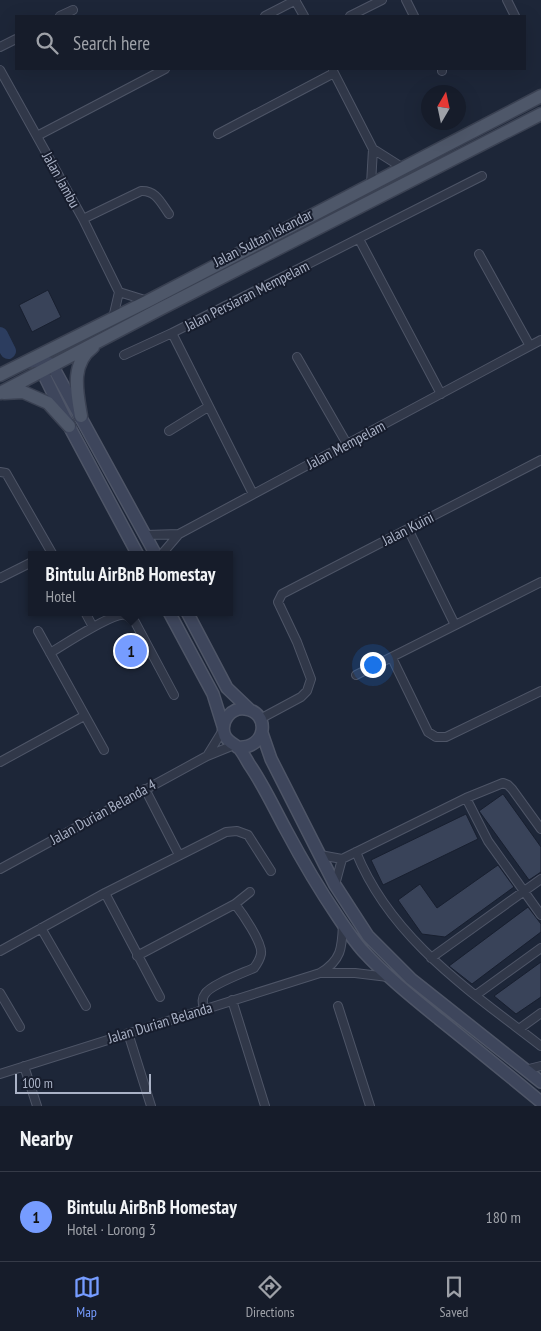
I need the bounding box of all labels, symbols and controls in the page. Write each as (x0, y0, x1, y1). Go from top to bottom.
search box (15, 15, 526, 70)
icon: search (33, 29, 61, 57)
text: Search here (73, 31, 150, 55)
north arrow (421, 85, 466, 130)
street label: Jalan Jambu (38, 147, 85, 211)
street label: Jalan Sultan Iskandar (209, 204, 316, 271)
street label: Jalan Persiaran Mempelam (180, 256, 312, 336)
street label: Jalan Mempelam (302, 416, 388, 474)
street label: Jalan Kuini (378, 507, 437, 550)
popup (28, 551, 233, 616)
text: Bintulu AirBnB Homestay (46, 562, 215, 586)
text: Hotel (46, 586, 76, 606)
pin: 1 (115, 632, 147, 670)
your location (360, 652, 386, 678)
street label: Jalan Durian Belanda 4 (46, 774, 159, 849)
street label: Jalan Durian Belanda (104, 998, 214, 1048)
scale bar (15, 1071, 151, 1094)
text: 100 m (22, 1074, 53, 1092)
text: Nearby (20, 1125, 73, 1152)
text: Bintulu AirBnB Homestay (67, 1195, 237, 1219)
text: 1 (32, 1207, 40, 1227)
text: 180 m (486, 1207, 521, 1227)
text: Hotel · Lorong 3 (67, 1219, 156, 1239)
tab: Map (73, 1273, 101, 1321)
tab: Directions (246, 1273, 294, 1321)
tab: Saved (440, 1273, 468, 1321)

